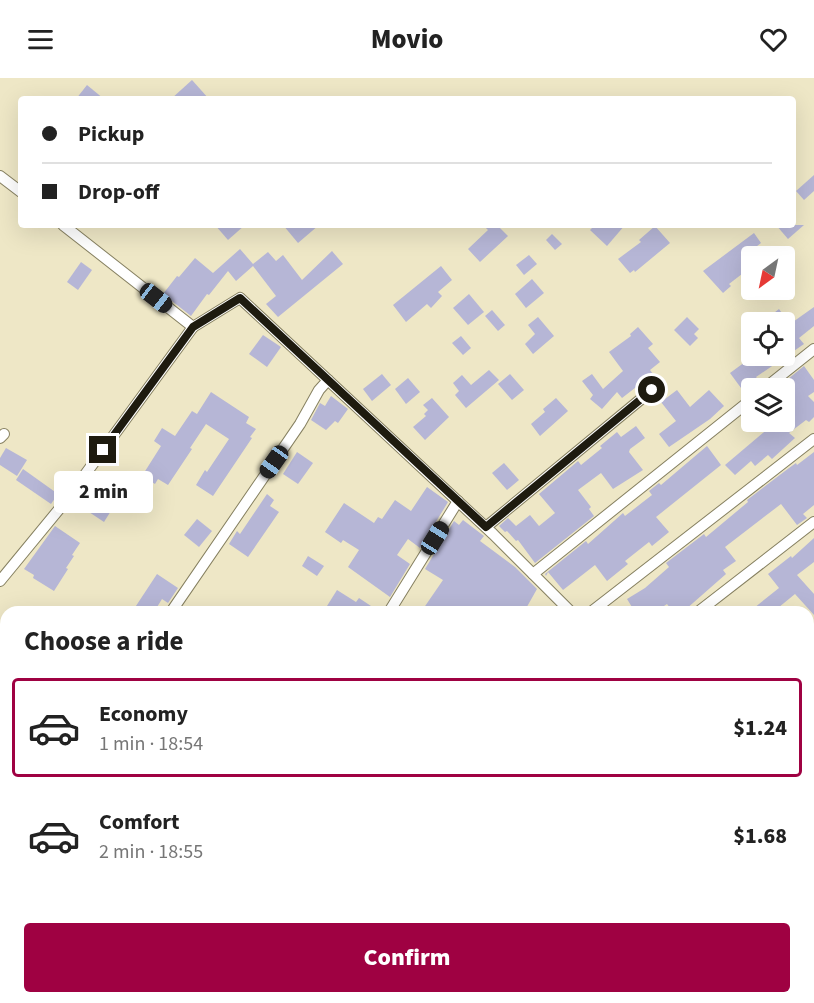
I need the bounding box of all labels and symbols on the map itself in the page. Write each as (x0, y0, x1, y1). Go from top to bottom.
north arrow (741, 246, 795, 300)
car (136, 280, 176, 316)
route start (638, 376, 665, 403)
route end (89, 436, 116, 463)
car (256, 442, 292, 482)
callout: 2 min (54, 471, 152, 513)
car (418, 518, 452, 558)

